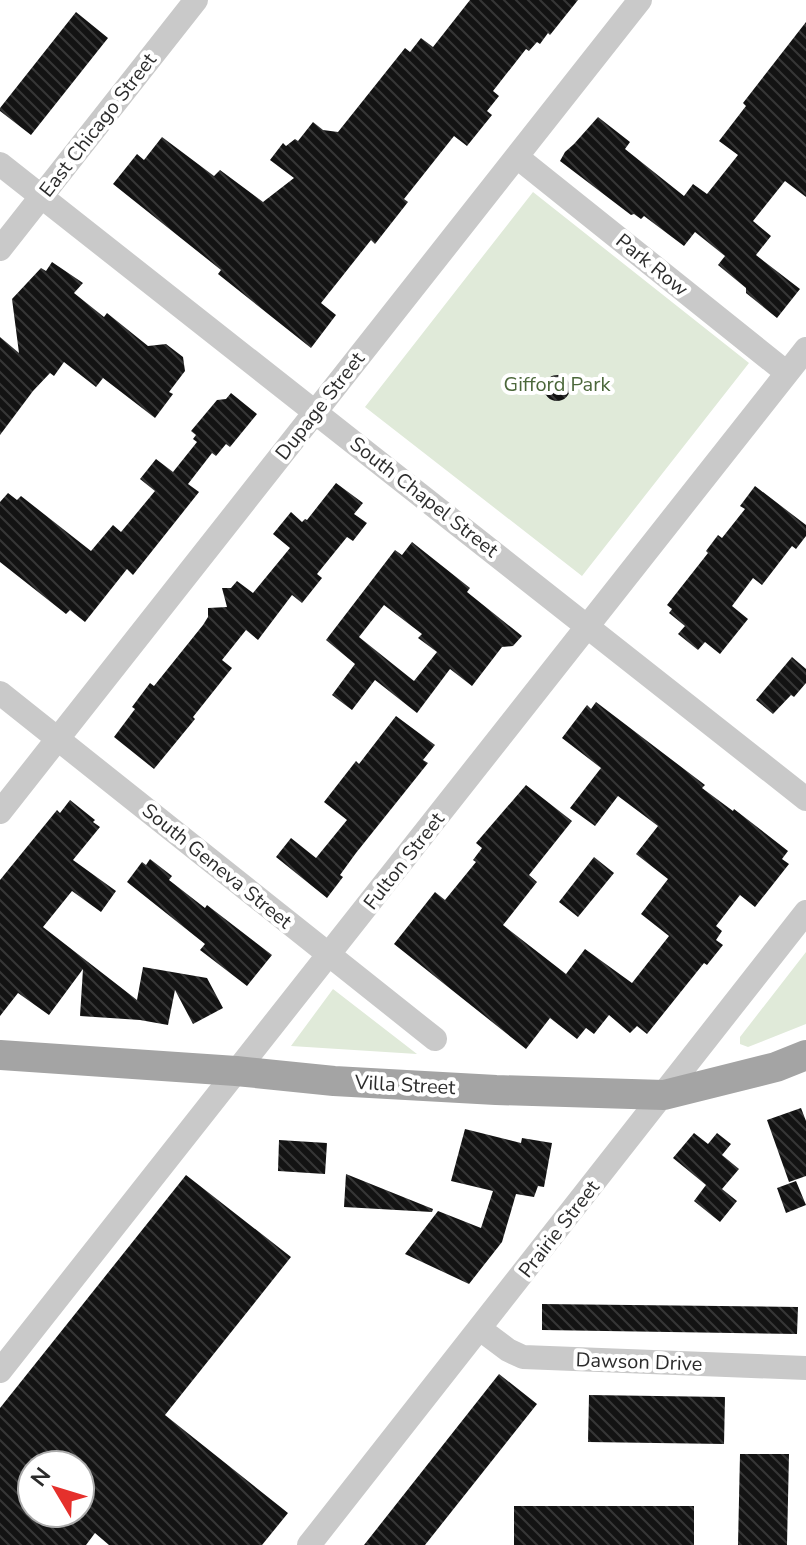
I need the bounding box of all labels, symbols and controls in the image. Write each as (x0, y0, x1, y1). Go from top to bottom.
street label: East Chicago Street (33, 47, 163, 202)
street label: Park Row (610, 227, 694, 303)
street label: Dupage Street (269, 346, 371, 466)
park label: Gifford Park (504, 371, 611, 398)
street label: South Chapel Street (344, 430, 505, 564)
street label: South Geneva Street (136, 797, 298, 936)
street label: Fulton Street (357, 806, 451, 915)
street label: Villa Street (353, 1069, 457, 1101)
street label: Prairie Street (512, 1174, 606, 1283)
street label: Dawson Drive (575, 1346, 703, 1378)
north arrow (16, 1449, 96, 1529)
text: N (24, 1462, 58, 1493)

